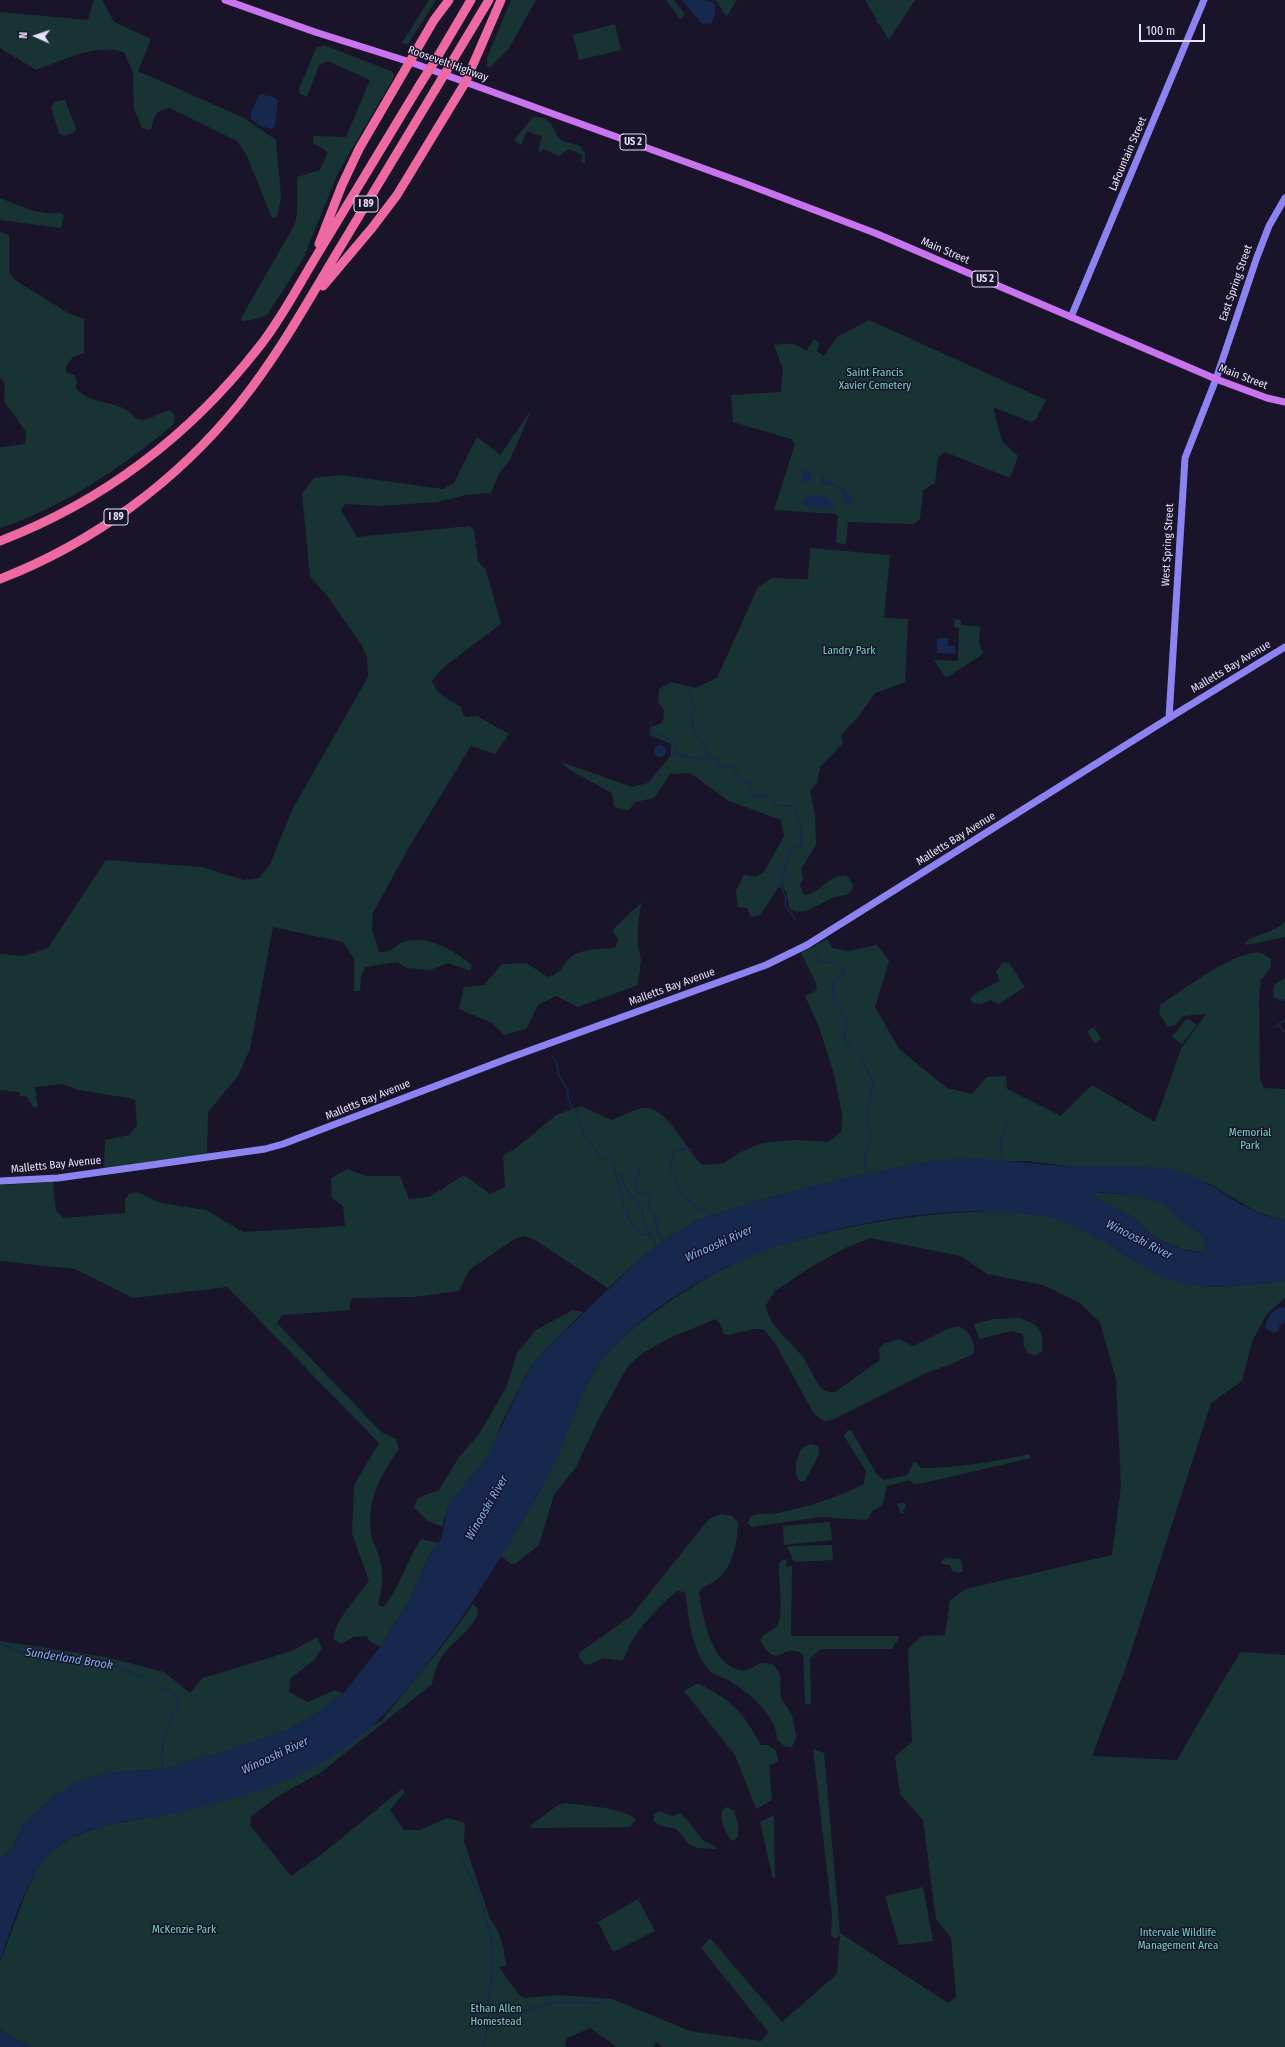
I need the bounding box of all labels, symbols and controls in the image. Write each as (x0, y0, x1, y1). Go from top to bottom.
north arrow (16, 16, 56, 56)
scale bar (1141, 16, 1207, 42)
text: 100 m (1146, 24, 1175, 38)
text: N (17, 32, 30, 39)
street label: Roosevelt Highway (406, 43, 490, 85)
street label: LaFountain Street (1106, 115, 1150, 193)
road number: US 2 (620, 134, 646, 150)
road number: I 89 (354, 196, 378, 212)
street label: Main Street (919, 235, 971, 267)
street label: East Spring Street (1217, 243, 1255, 323)
road number: US 2 (972, 271, 998, 287)
street label: Main Street (1217, 362, 1269, 392)
park label: Saint Francis Xavier Cemetery (839, 366, 911, 392)
street label: West Spring Street (1159, 503, 1177, 587)
road number: I 89 (104, 509, 128, 525)
street label: Malletts Bay Avenue (1189, 638, 1273, 696)
park label: Landry Park (823, 644, 875, 658)
street label: Malletts Bay Avenue (914, 809, 998, 869)
street label: Malletts Bay Avenue (627, 965, 717, 1009)
street label: Malletts Bay Avenue (324, 1077, 412, 1123)
park label: Memorial Park (1229, 1126, 1271, 1152)
street label: Malletts Bay Avenue (10, 1154, 102, 1176)
water label: Winooski River (1104, 1217, 1174, 1263)
water label: Winooski River (683, 1223, 755, 1265)
water label: Winooski River (463, 1473, 511, 1543)
water label: Sunderland Brook (24, 1645, 114, 1673)
water label: Winooski River (239, 1734, 311, 1778)
park label: McKenzie Park (152, 1923, 216, 1937)
park label: Intervale Wildlife Management Area (1138, 1926, 1218, 1952)
park label: Ethan Allen Homestead (470, 2002, 522, 2028)

